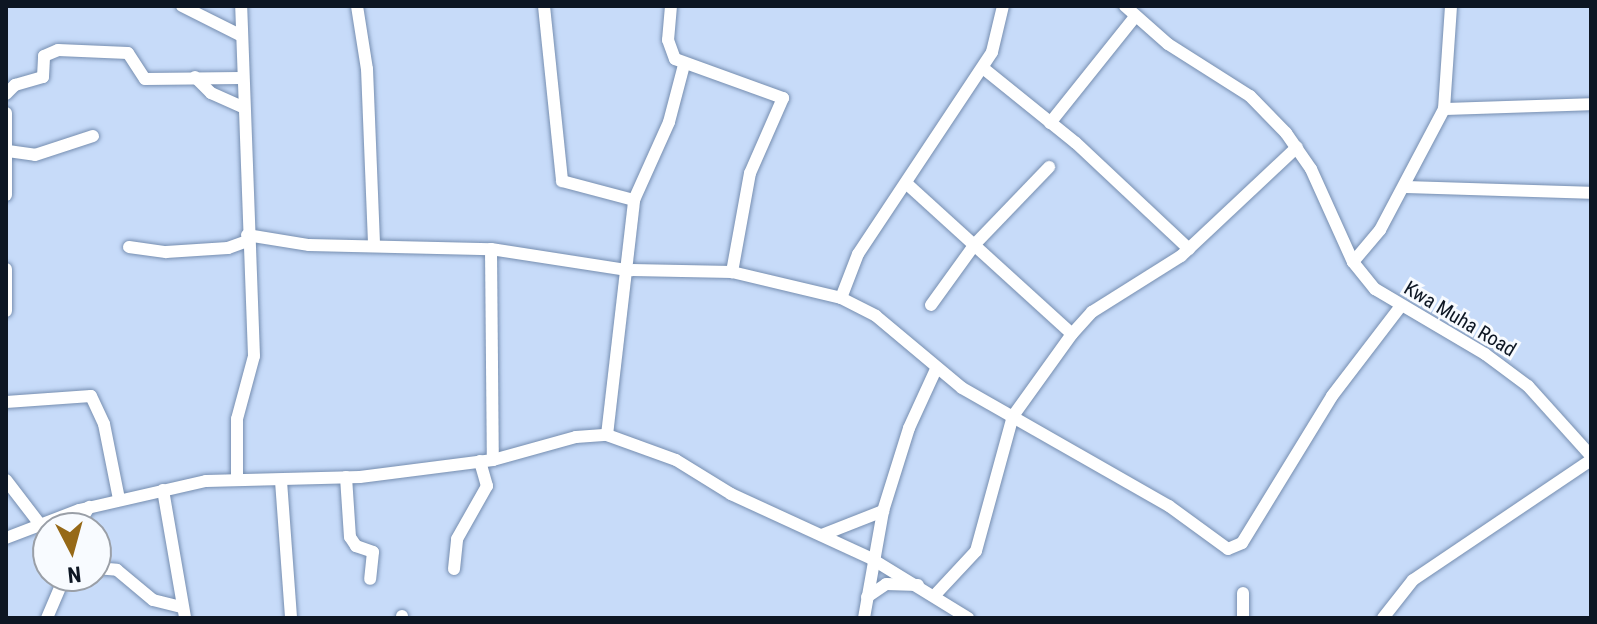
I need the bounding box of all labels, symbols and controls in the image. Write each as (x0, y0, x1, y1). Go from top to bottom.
street label: Kwa Muha Road (1400, 276, 1520, 362)
north arrow (32, 512, 112, 592)
text: N (66, 561, 82, 588)

